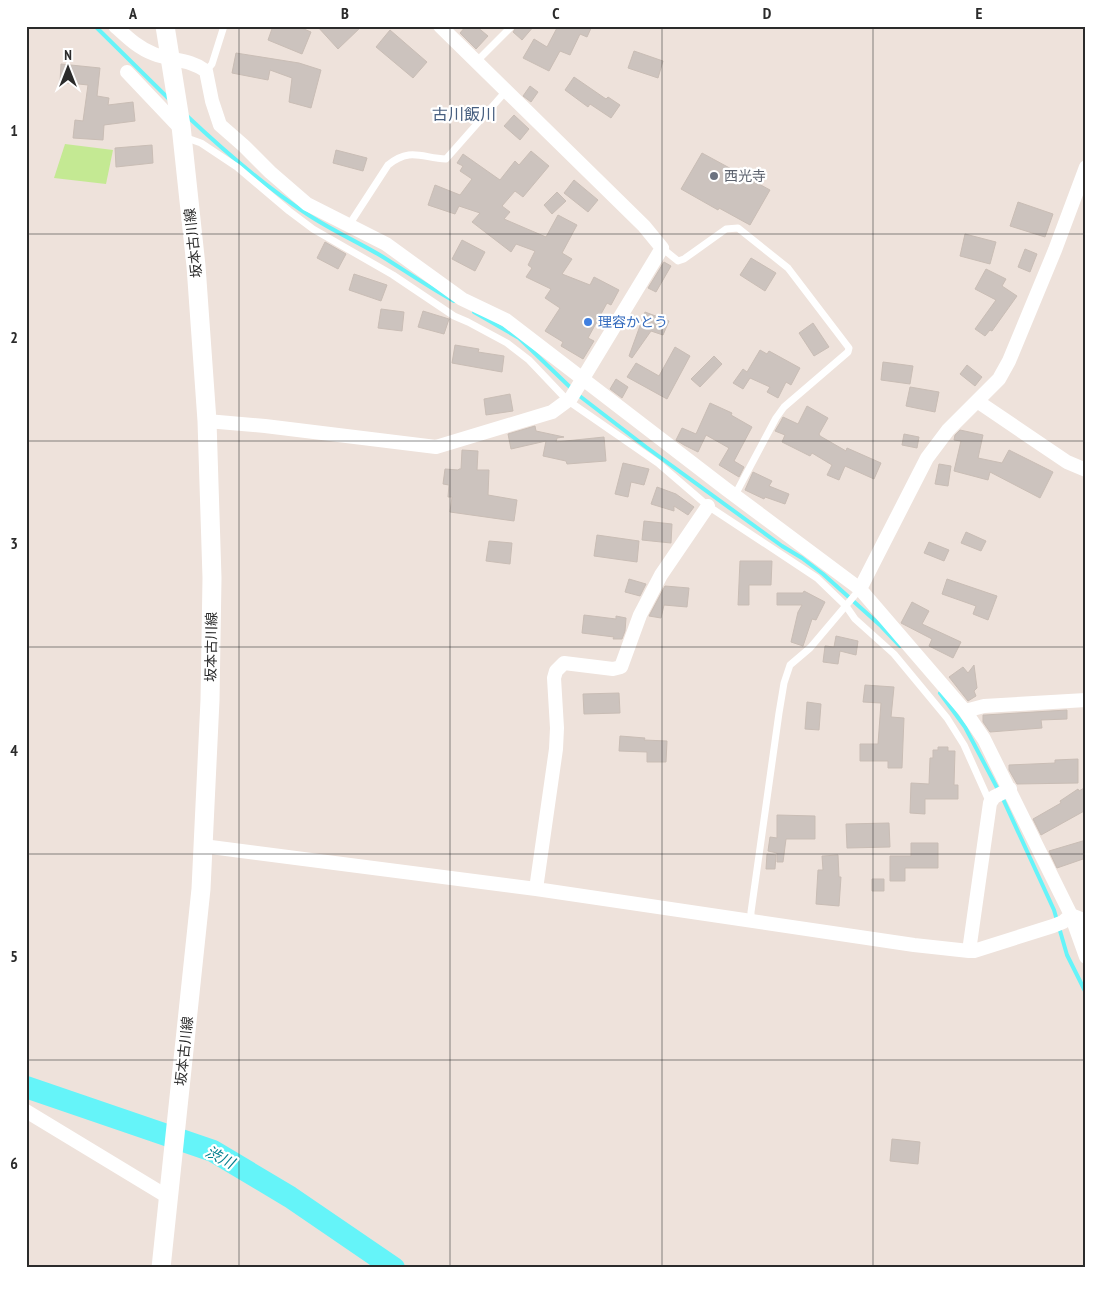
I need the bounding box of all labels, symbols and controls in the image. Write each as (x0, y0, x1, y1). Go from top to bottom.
text: A (128, 3, 138, 23)
text: B (341, 3, 349, 23)
text: C (552, 3, 560, 23)
text: D (763, 3, 772, 23)
text: E (976, 3, 983, 23)
north arrow (42, 42, 92, 92)
text: N (64, 46, 72, 64)
district label: 古川飯川 (432, 104, 496, 124)
text: 1 (10, 120, 18, 140)
place label: 西光寺 (724, 167, 766, 185)
marker: 西光寺 (708, 170, 720, 182)
street label: 坂本古川線 (180, 207, 206, 279)
place label: 理容かとう (598, 313, 668, 331)
marker: 理容かとう (582, 316, 594, 328)
text: 2 (10, 327, 18, 347)
text: 3 (10, 533, 18, 553)
street label: 坂本古川線 (201, 612, 221, 682)
text: 4 (10, 740, 18, 760)
text: 5 (10, 946, 18, 966)
street label: 坂本古川線 (171, 1015, 197, 1087)
water label: 渋川 (202, 1142, 239, 1173)
text: 6 (10, 1153, 18, 1173)

